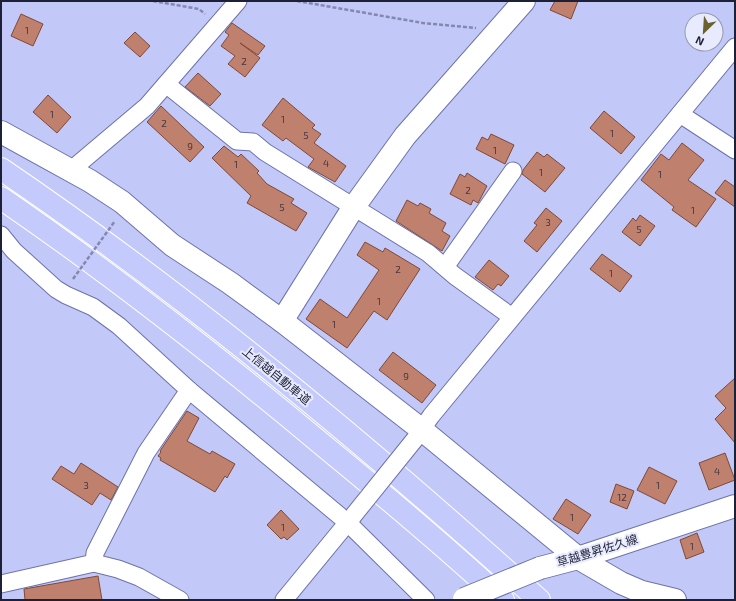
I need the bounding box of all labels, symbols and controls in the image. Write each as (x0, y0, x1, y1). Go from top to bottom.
north arrow (684, 12, 724, 52)
house number: 1 (25, 24, 29, 36)
text: N (693, 34, 706, 49)
house number: 2 (241, 55, 247, 67)
house number: 1 (50, 108, 54, 120)
house number: 1 (281, 113, 285, 125)
house number: 2 (161, 117, 167, 129)
house number: 1 (610, 127, 614, 139)
house number: 5 (303, 129, 309, 141)
house number: 9 (187, 140, 193, 152)
house number: 1 (493, 144, 497, 156)
house number: 4 (323, 157, 329, 169)
house number: 1 (234, 158, 238, 170)
house number: 1 (539, 166, 543, 178)
house number: 1 (658, 168, 662, 180)
house number: 2 (465, 184, 471, 196)
house number: 5 (279, 201, 285, 213)
house number: 1 (691, 204, 695, 216)
house number: 3 (545, 216, 551, 228)
house number: 5 (636, 223, 642, 235)
house number: 2 (395, 263, 401, 275)
house number: 1 (609, 267, 613, 279)
house number: 1 (377, 295, 381, 307)
house number: 1 (332, 318, 336, 330)
street label: 上信越自動車道 (240, 343, 314, 407)
house number: 9 (403, 370, 409, 382)
house number: 4 (714, 465, 720, 477)
house number: 3 (83, 479, 89, 491)
house number: 1 (656, 479, 660, 491)
house number: 12 (617, 491, 627, 503)
house number: 1 (570, 511, 574, 523)
house number: 1 (281, 521, 285, 533)
street label: 草越豊昇佐久線 (555, 531, 639, 569)
house number: 1 (690, 540, 694, 552)

